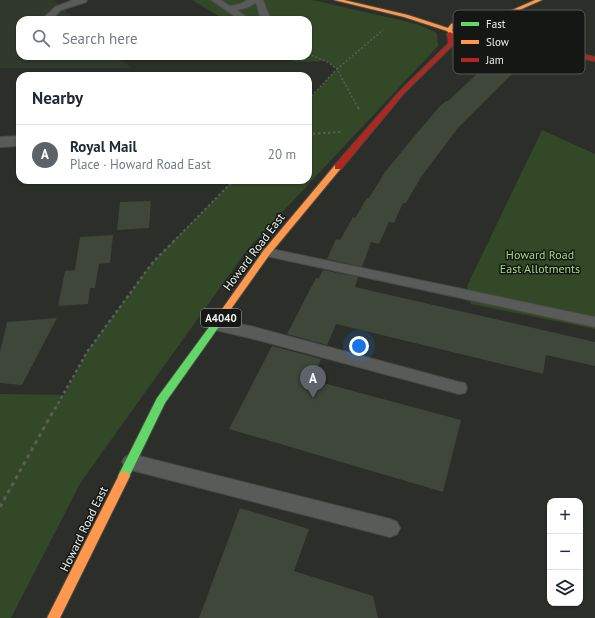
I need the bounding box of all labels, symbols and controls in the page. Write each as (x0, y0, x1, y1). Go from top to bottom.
legend (453, 10, 585, 74)
search box (16, 16, 312, 60)
text: Fast (486, 17, 506, 31)
icon: search (30, 27, 52, 49)
text: Search here (62, 29, 138, 48)
text: Slow (486, 35, 509, 49)
text: Jam (485, 53, 504, 67)
text: Nearby (32, 87, 83, 109)
text: Royal Mail (70, 137, 137, 156)
text: A (41, 146, 49, 163)
text: 20 m (268, 146, 296, 163)
text: Place · Howard Road East (70, 156, 211, 173)
street label: Howard Road East (220, 210, 288, 293)
park label: Howard Road East Allotments (500, 247, 580, 276)
road number: A4040 (201, 309, 241, 327)
your location (349, 336, 369, 356)
pin: A (300, 365, 326, 398)
street label: Howard Road East (56, 484, 111, 574)
map controls (547, 498, 583, 606)
button: + (547, 498, 583, 534)
button: − (547, 534, 583, 570)
button: layers (547, 570, 583, 606)

